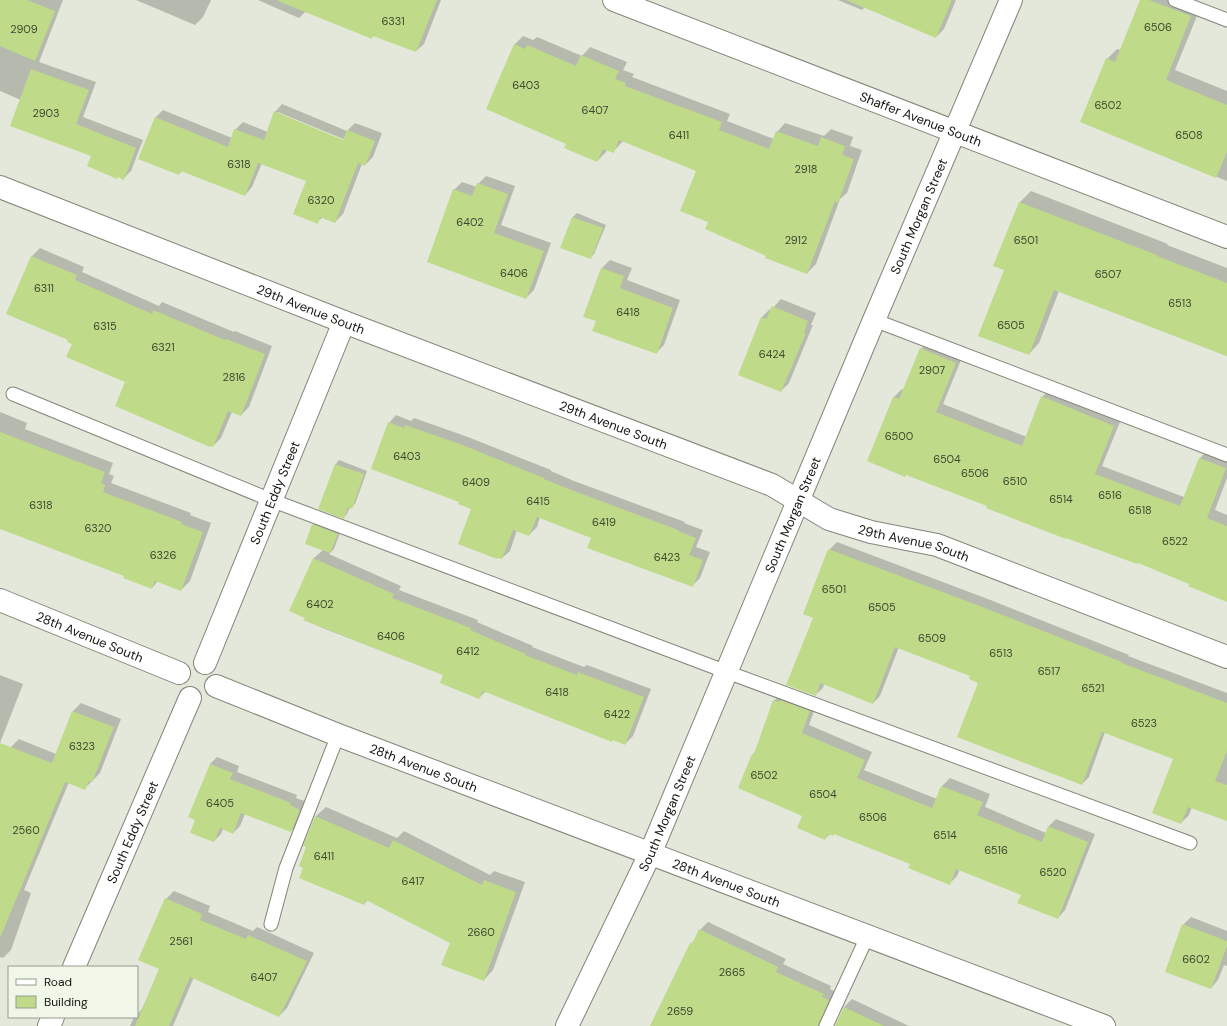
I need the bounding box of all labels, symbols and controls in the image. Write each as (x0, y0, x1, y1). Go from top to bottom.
house number: 6331 (381, 14, 405, 28)
house number: 6506 (1144, 20, 1172, 34)
house number: 2909 (10, 22, 38, 36)
house number: 6403 (512, 78, 540, 92)
street label: Shaffer Avenue South (857, 88, 984, 150)
house number: 6502 (1094, 98, 1122, 112)
house number: 6407 (582, 103, 609, 117)
house number: 2903 (32, 106, 60, 120)
house number: 6411 (669, 128, 689, 142)
house number: 6508 (1175, 128, 1203, 142)
street label: South Morgan Street (887, 156, 951, 277)
house number: 6318 (227, 157, 251, 171)
house number: 2918 (794, 162, 818, 176)
house number: 6320 (307, 193, 335, 207)
house number: 6402 (456, 215, 484, 229)
house number: 2912 (785, 233, 807, 247)
house number: 6501 (1014, 233, 1038, 247)
house number: 6406 (500, 266, 528, 280)
house number: 6507 (1095, 267, 1121, 281)
house number: 6311 (34, 281, 54, 295)
street label: 29th Avenue South (254, 281, 367, 338)
house number: 6513 (1168, 296, 1192, 310)
house number: 6418 (616, 305, 640, 319)
house number: 6505 (997, 318, 1025, 332)
house number: 6315 (93, 319, 117, 333)
house number: 6321 (151, 340, 175, 354)
house number: 6424 (759, 347, 786, 361)
house number: 2907 (919, 363, 945, 377)
house number: 2816 (223, 370, 246, 384)
street label: 29th Avenue South (557, 397, 670, 453)
house number: 6500 (885, 429, 913, 443)
street label: South Eddy Street (246, 439, 304, 547)
house number: 6403 (393, 449, 421, 463)
house number: 6504 (933, 452, 961, 466)
street label: South Morgan Street (761, 454, 825, 575)
house number: 6506 (961, 466, 989, 480)
house number: 6510 (1003, 474, 1027, 488)
house number: 6409 (462, 475, 490, 489)
house number: 6516 (1098, 488, 1122, 502)
house number: 6514 (1049, 492, 1073, 506)
house number: 6415 (526, 494, 550, 508)
house number: 6318 (29, 498, 53, 512)
house number: 6518 (1128, 503, 1152, 517)
house number: 6419 (592, 515, 616, 529)
street label: 29th Avenue South (856, 520, 972, 566)
house number: 6320 (84, 521, 112, 535)
house number: 6522 (1162, 534, 1188, 548)
house number: 6326 (150, 548, 176, 562)
house number: 6423 (654, 550, 680, 564)
house number: 6501 (822, 582, 846, 596)
house number: 6402 (306, 597, 334, 611)
house number: 6505 (868, 600, 896, 614)
street label: 28th Avenue South (34, 608, 146, 667)
house number: 6406 (377, 629, 405, 643)
house number: 6509 (918, 631, 946, 645)
house number: 6412 (456, 644, 480, 658)
house number: 6513 (989, 646, 1013, 660)
house number: 6517 (1038, 664, 1060, 678)
house number: 6521 (1082, 681, 1104, 695)
house number: 6418 (545, 685, 569, 699)
house number: 6422 (604, 707, 630, 721)
house number: 6523 (1131, 716, 1157, 730)
house number: 6323 (69, 739, 95, 753)
street label: 28th Avenue South (367, 740, 480, 796)
street label: South Morgan Street (635, 753, 699, 874)
house number: 6502 (750, 768, 778, 782)
street label: South Eddy Street (103, 778, 162, 886)
house number: 6504 (809, 787, 837, 801)
house number: 6405 (206, 796, 234, 810)
house number: 6506 (859, 810, 887, 824)
house number: 2560 (12, 823, 40, 837)
house number: 6514 (933, 828, 957, 842)
house number: 6516 (984, 843, 1008, 857)
house number: 6411 (314, 849, 334, 863)
street label: 28th Avenue South (670, 855, 783, 911)
house number: 6520 (1040, 865, 1066, 879)
house number: 6417 (402, 874, 425, 888)
house number: 2660 (467, 925, 495, 939)
house number: 2561 (169, 934, 193, 948)
house number: 6602 (1182, 952, 1210, 966)
house number: 2665 (719, 965, 746, 979)
legend (8, 966, 138, 1018)
house number: 6407 (251, 970, 278, 984)
text: Road (44, 974, 72, 990)
text: Building (44, 994, 88, 1010)
house number: 2659 (667, 1004, 693, 1018)

